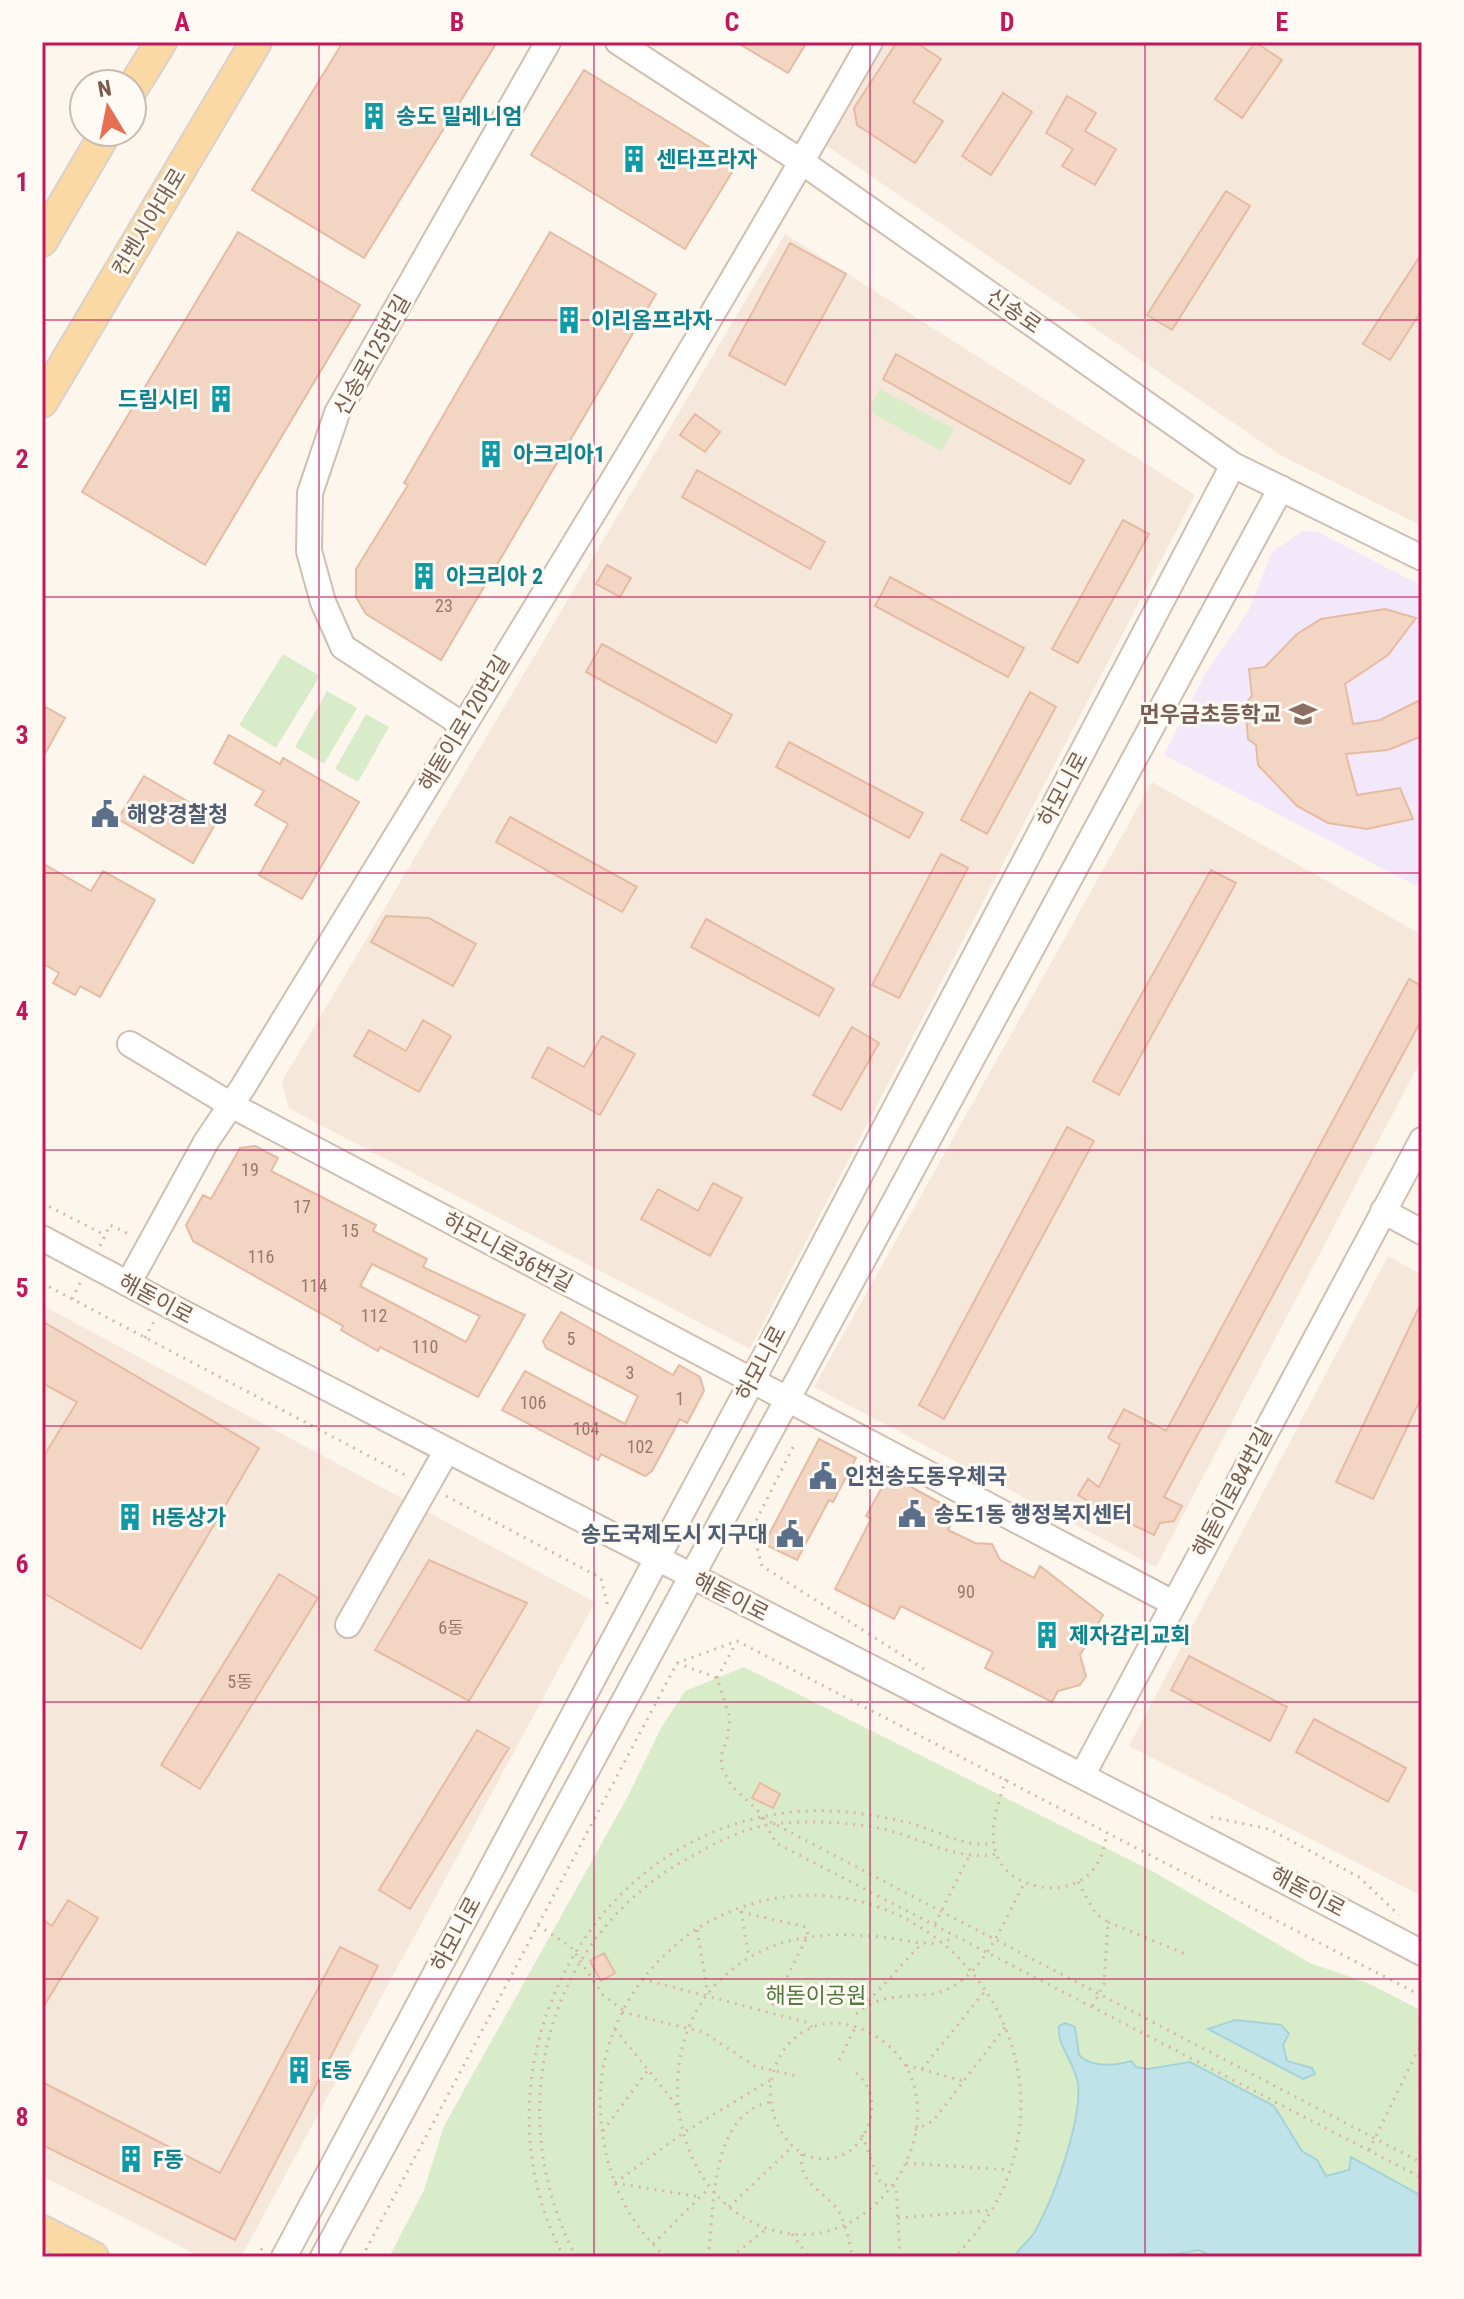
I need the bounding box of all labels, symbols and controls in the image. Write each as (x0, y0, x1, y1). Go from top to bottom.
text: A (174, 7, 190, 37)
text: B (450, 7, 464, 37)
text: C (725, 7, 740, 37)
text: D (1000, 7, 1014, 37)
text: E (1276, 7, 1289, 37)
north arrow (68, 68, 148, 148)
text: N (96, 75, 113, 102)
building icon: 송도 밀레니엄 (359, 101, 389, 131)
place label: 송도 밀레니엄 (396, 104, 523, 129)
building icon: 센타프라자 (619, 144, 649, 174)
place label: 센타프라자 (656, 147, 757, 172)
street label: 컨벤시아대로 (107, 164, 191, 280)
text: 1 (15, 167, 29, 197)
street label: 신송로 (982, 283, 1046, 339)
street label: 신송로125번길 (329, 290, 415, 420)
building icon: 이리옴프라자 (554, 305, 584, 335)
place label: 이리옴프라자 (591, 308, 712, 333)
building icon: 드림시티 (206, 384, 236, 414)
place label: 드림시티 (118, 387, 199, 412)
building icon: 아크리아1 (476, 439, 506, 469)
place label: 아크리아1 (513, 442, 605, 467)
text: 2 (15, 444, 29, 474)
building icon: 아크리아 2 (409, 561, 439, 591)
place label: 아크리아 2 (446, 564, 543, 589)
house number: 23 (435, 595, 453, 616)
street label: 해돋이로120번길 (414, 651, 514, 795)
school or university icon: 먼우금초등학교 (1288, 699, 1318, 729)
place label: 먼우금초등학교 (1139, 702, 1281, 727)
text: 3 (15, 720, 29, 750)
street label: 하모니로 (1033, 747, 1093, 831)
public building icon: 해양경찰청 (90, 799, 120, 829)
place label: 해양경찰청 (127, 802, 228, 827)
text: 4 (15, 996, 29, 1026)
house number: 19 (241, 1159, 259, 1180)
house number: 17 (293, 1196, 311, 1217)
street label: 하모니로36번길 (439, 1207, 577, 1297)
house number: 15 (341, 1220, 359, 1241)
house number: 116 (248, 1246, 274, 1267)
street label: 해돋이로 (114, 1269, 198, 1329)
text: 5 (15, 1273, 29, 1303)
house number: 114 (301, 1275, 327, 1296)
house number: 112 (361, 1305, 387, 1326)
street label: 하모니로 (731, 1321, 791, 1405)
house number: 5 (567, 1328, 576, 1349)
house number: 110 (412, 1336, 438, 1357)
house number: 3 (626, 1362, 634, 1383)
house number: 1 (676, 1388, 684, 1409)
house number: 106 (520, 1392, 546, 1413)
house number: 104 (573, 1418, 599, 1439)
street label: 해돋이로84번길 (1187, 1423, 1277, 1561)
house number: 102 (627, 1436, 653, 1457)
public building icon: 인천송도동우체국 (808, 1461, 838, 1491)
place label: 인천송도동우체국 (845, 1464, 1007, 1489)
public building icon: 송도1동 행정복지센터 (897, 1499, 927, 1529)
building icon: H동상가 (115, 1502, 145, 1532)
place label: 송도1동 행정복지센터 (934, 1502, 1132, 1527)
place label: H동상가 (152, 1505, 226, 1530)
public building icon: 송도국제도시 지구대 (775, 1519, 805, 1549)
place label: 송도국제도시 지구대 (581, 1522, 768, 1547)
text: 6 (15, 1549, 29, 1579)
street label: 해돋이로 (689, 1567, 773, 1627)
house number: 90 (957, 1581, 975, 1602)
house number: 6동 (438, 1617, 464, 1638)
building icon: 제자감리교회 (1032, 1620, 1062, 1650)
place label: 제자감리교회 (1069, 1623, 1190, 1648)
house number: 5동 (227, 1671, 253, 1692)
text: 7 (15, 1826, 29, 1856)
street label: 해돋이로 (1266, 1862, 1350, 1922)
street label: 하모니로 (426, 1892, 486, 1976)
park label: 해돋이공원 (765, 1983, 867, 2008)
building icon: E동 (284, 2055, 314, 2085)
place label: E동 (321, 2058, 352, 2083)
text: 8 (15, 2102, 29, 2132)
building icon: F동 (116, 2144, 146, 2174)
place label: F동 (153, 2147, 184, 2172)

